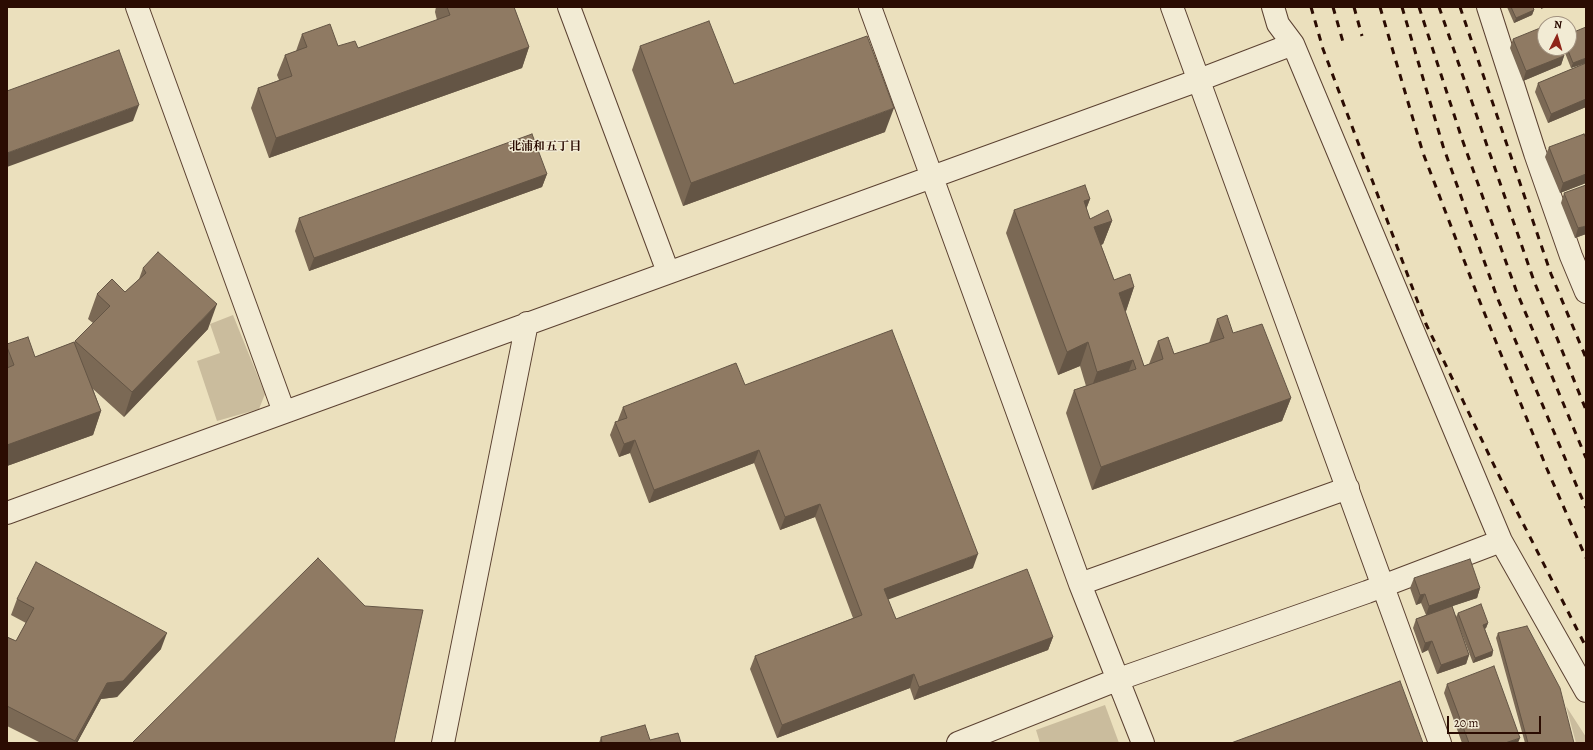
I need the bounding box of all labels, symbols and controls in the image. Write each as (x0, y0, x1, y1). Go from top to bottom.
north arrow (1537, 16, 1577, 56)
text: N (1553, 17, 1563, 32)
district label: 北浦和五丁目 (509, 140, 581, 154)
scale bar (1449, 708, 1543, 734)
text: 20 m (1454, 715, 1478, 731)

